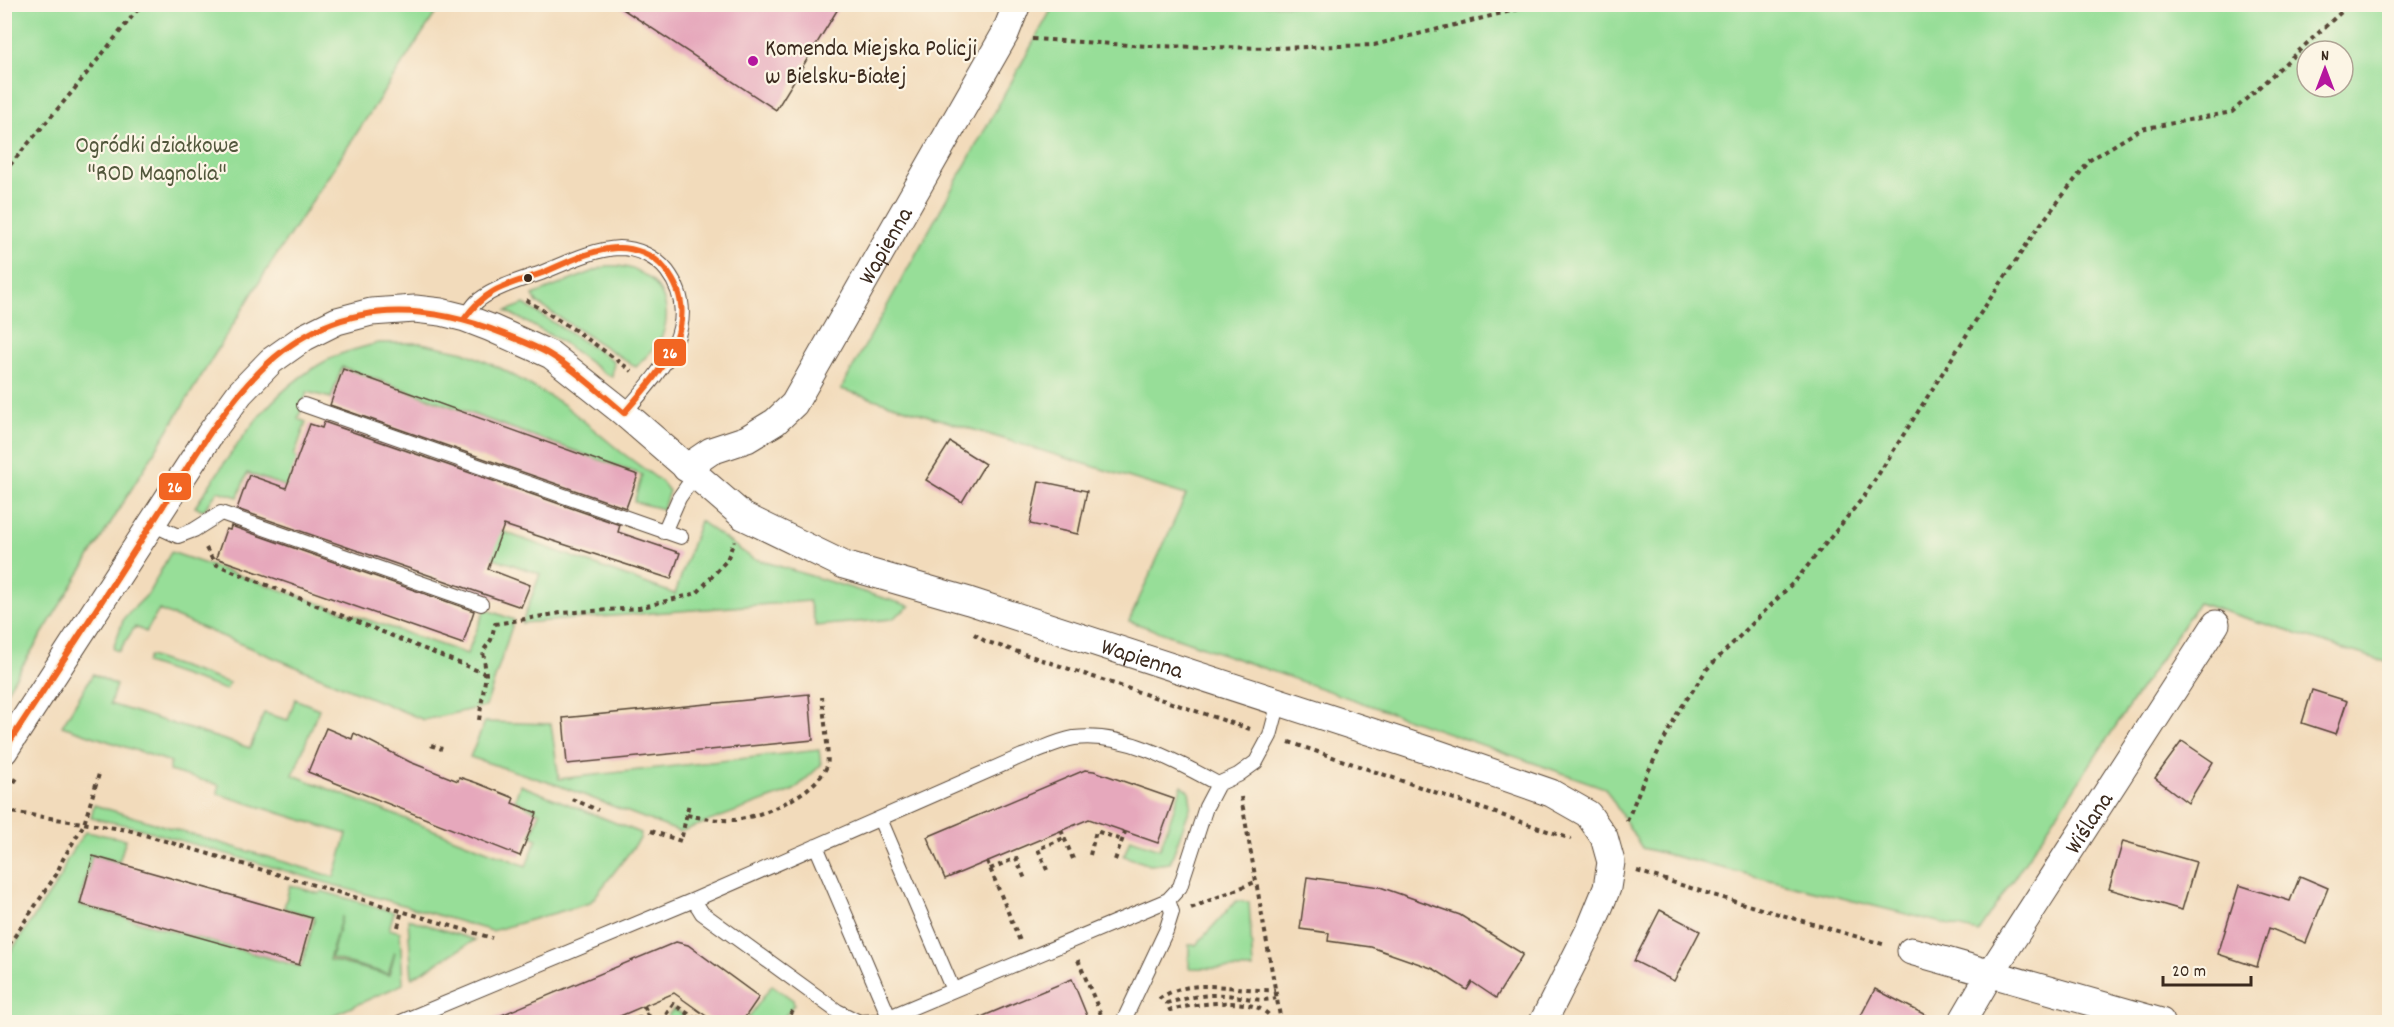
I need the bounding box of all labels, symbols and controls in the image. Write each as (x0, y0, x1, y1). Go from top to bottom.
place label: Komenda Miejska Policji w Bielsku-Białej (765, 33, 977, 95)
north arrow (2295, 39, 2355, 99)
text: N (2321, 45, 2329, 68)
marker: Komenda Miejska Policji w Bielsku-Białej (746, 54, 760, 68)
park label: Ogródki działkowe "ROD Magnolia" (75, 130, 239, 192)
street label: Wapienna (851, 201, 923, 292)
unlabelled marker (522, 272, 534, 284)
line badge: 26 (653, 338, 687, 367)
text: 26 (663, 343, 678, 366)
line badge: 26 (158, 472, 192, 501)
text: 26 (168, 477, 183, 500)
street label: Wapienna (1096, 631, 1188, 690)
street label: Wiślana (2058, 786, 2123, 862)
scale bar (2163, 949, 2252, 987)
text: 20 m (2172, 960, 2206, 985)

